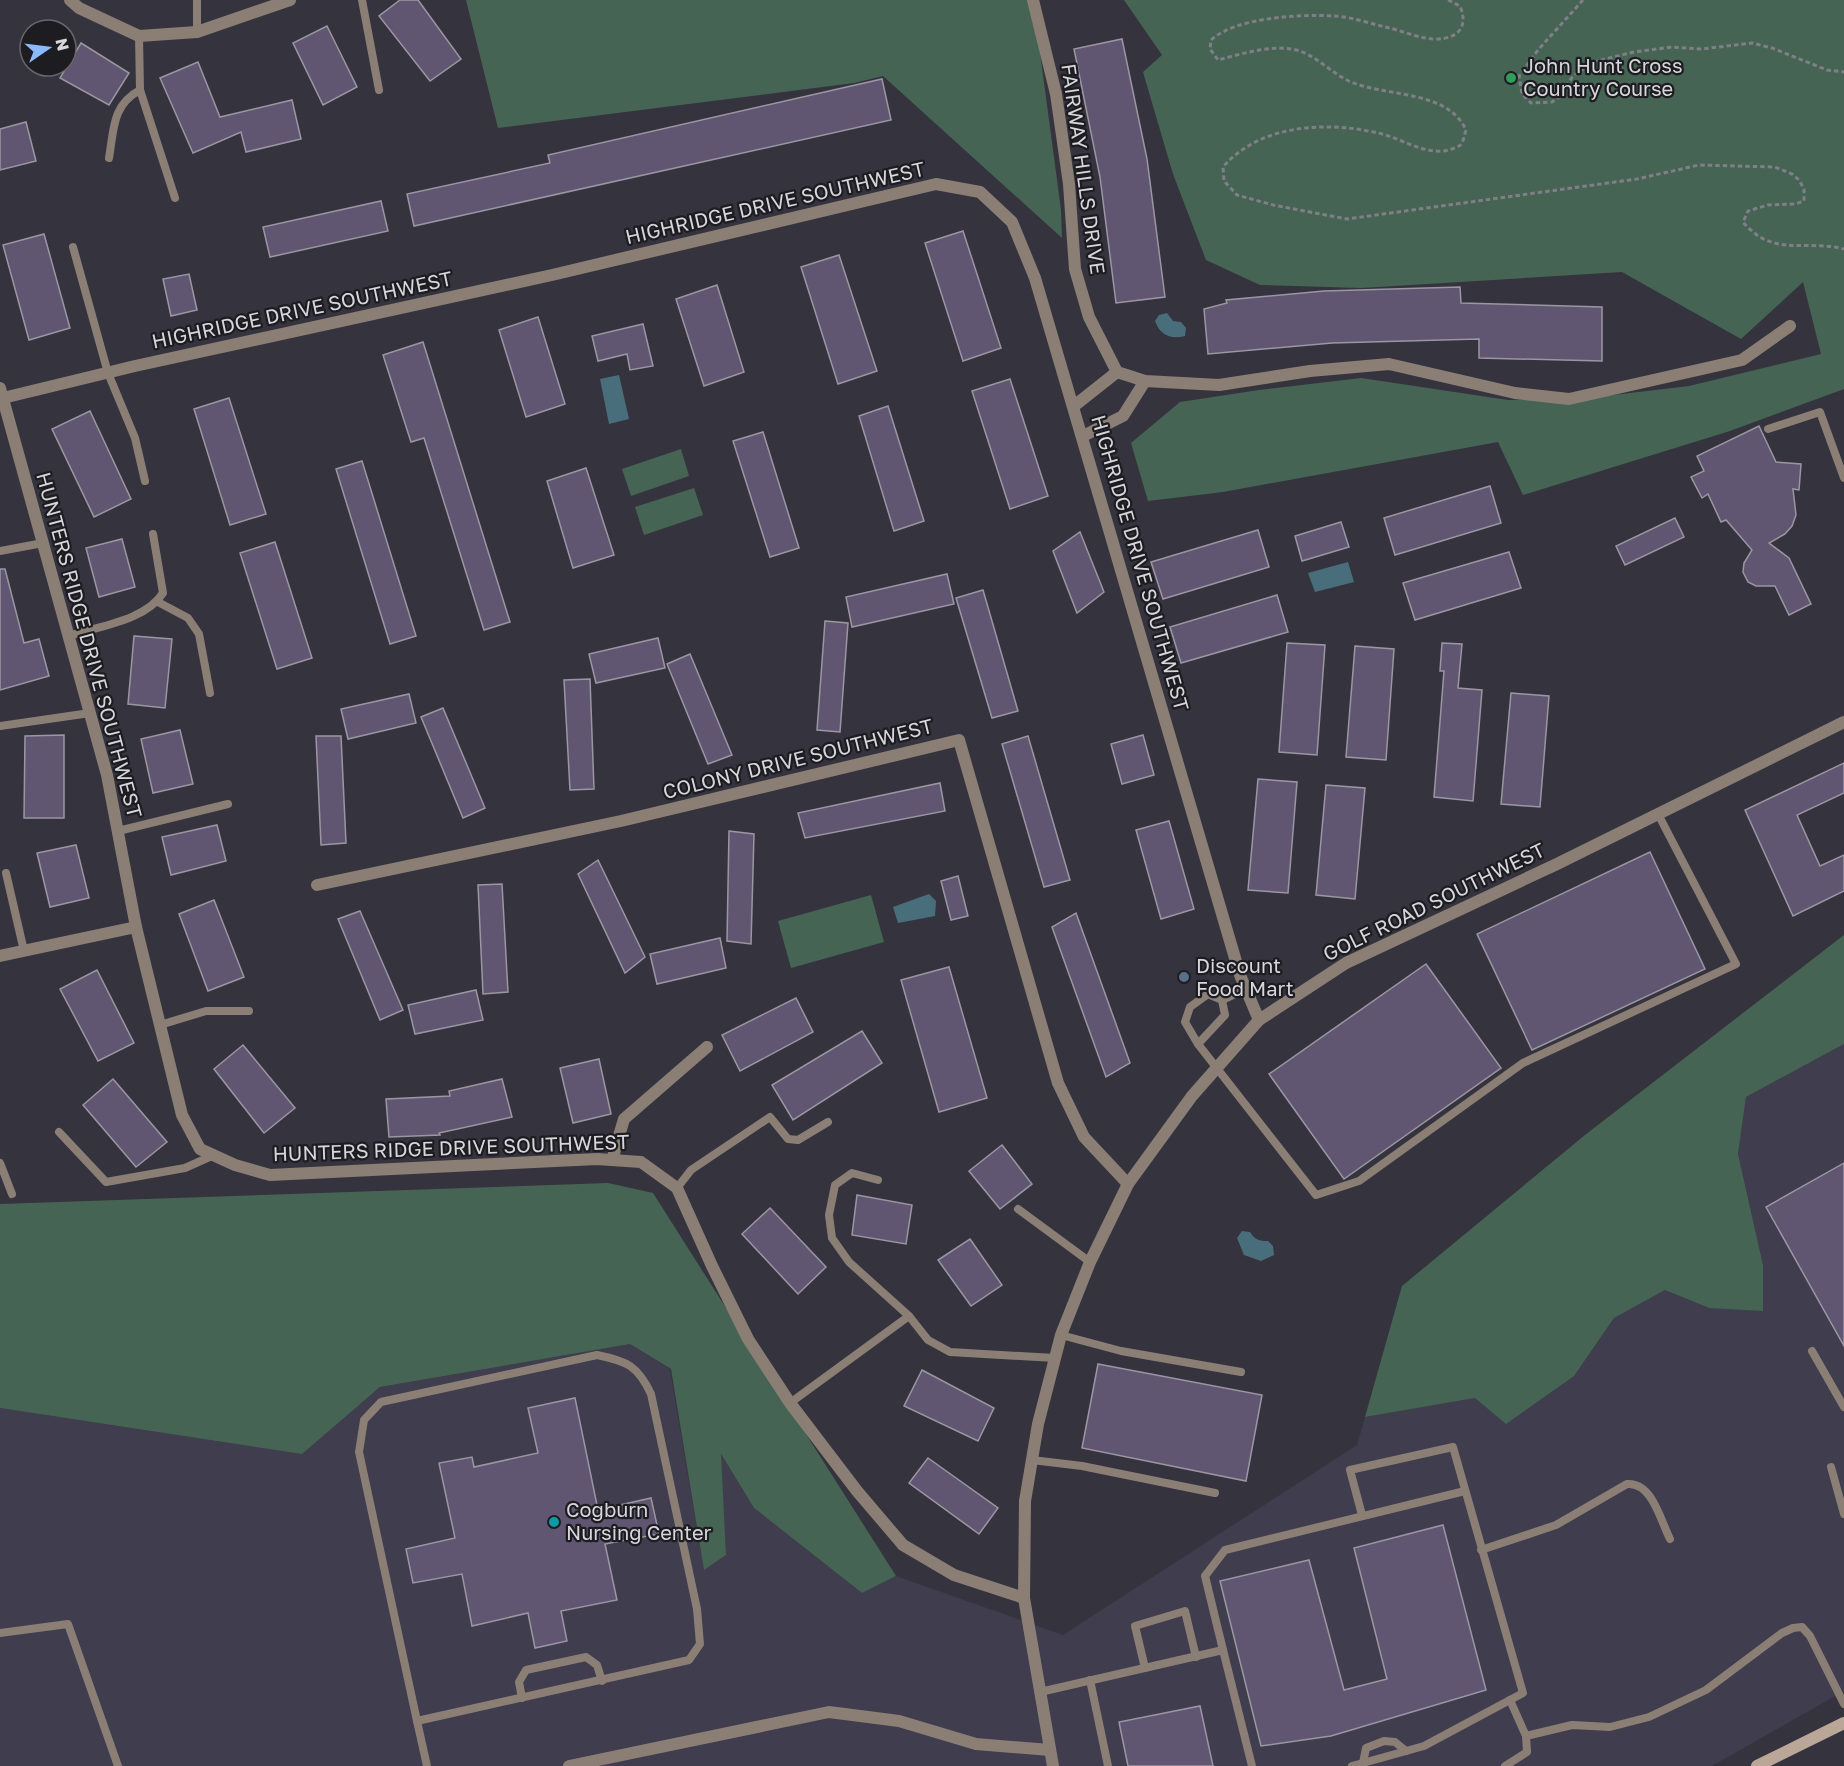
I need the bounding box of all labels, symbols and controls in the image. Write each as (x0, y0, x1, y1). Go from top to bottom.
north arrow (18, 18, 78, 78)
text: N (51, 36, 74, 53)
place label: John Hunt Cross Country Course (1523, 53, 1683, 100)
street label: FAIRWAY HILLS DRIVE (1057, 62, 1111, 276)
marker: John Hunt Cross Country Course (1504, 71, 1518, 85)
street label: HIGHRIDGE DRIVE SOUTHWEST (623, 156, 927, 248)
street label: HIGHRIDGE DRIVE SOUTHWEST (149, 265, 454, 353)
street label: HIGHRIDGE DRIVE SOUTHWEST (1087, 412, 1195, 713)
street label: HUNTERS RIDGE DRIVE SOUTHWEST (32, 469, 148, 820)
street label: COLONY DRIVE SOUTHWEST (660, 713, 935, 803)
street label: GOLF ROAD SOUTHWEST (1319, 837, 1548, 965)
place label: Discount Food Mart (1196, 953, 1294, 1000)
marker: Discount Food Mart (1177, 970, 1191, 984)
street label: HUNTERS RIDGE DRIVE SOUTHWEST (272, 1129, 630, 1165)
place label: Cogburn Nursing Center (566, 1497, 712, 1544)
marker: Cogburn Nursing Center (547, 1515, 561, 1529)

